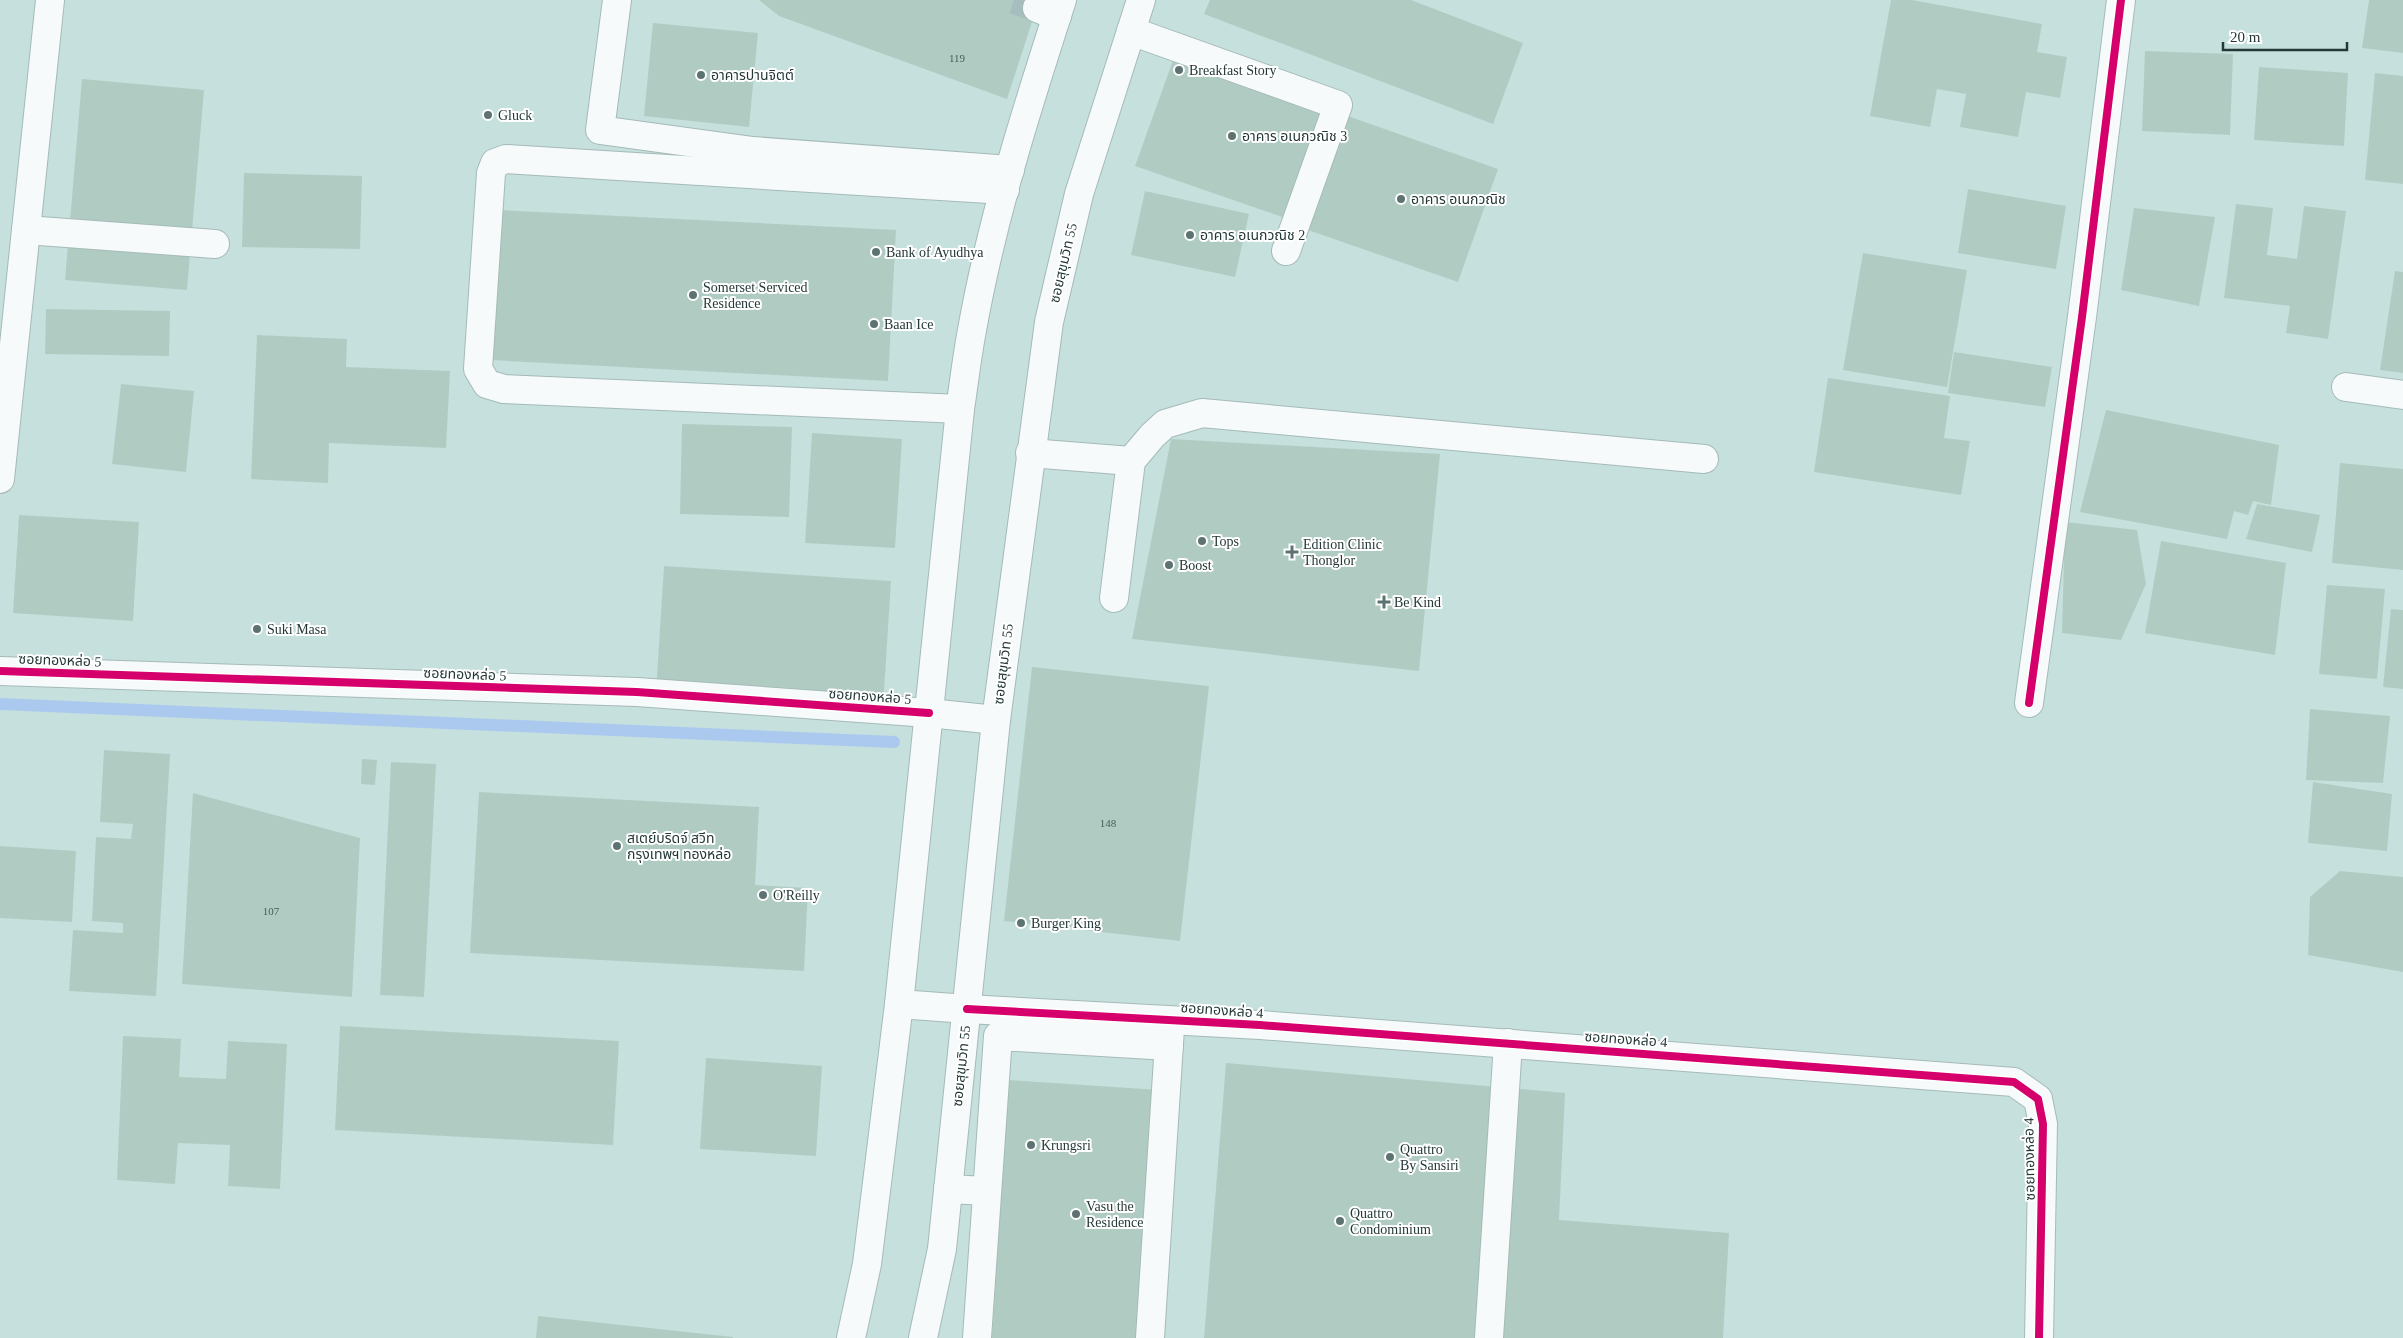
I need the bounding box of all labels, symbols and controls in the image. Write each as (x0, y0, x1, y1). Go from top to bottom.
scale bar (2223, 20, 2347, 52)
text: 20 m (2230, 29, 2261, 45)
house number: 119 (949, 52, 966, 64)
place label: Breakfast Story (1189, 63, 1276, 78)
marker: Breakfast Story (1173, 64, 1185, 76)
place label: อาคารปานจิตต์ (711, 68, 794, 83)
marker: อาคารปานจิตต์ (695, 69, 707, 81)
place label: Gluck (498, 108, 532, 123)
marker: Gluck (482, 109, 494, 121)
place label: อาคาร อเนกวณิช 3 (1242, 129, 1347, 144)
marker: อาคาร อเนกวณิช 3 (1226, 130, 1238, 142)
place label: อาคาร อเนกวณิช (1411, 192, 1506, 207)
marker: อาคาร อเนกวณิช (1395, 193, 1407, 205)
street label: ซอยสุขุมวิท 55 (1047, 222, 1081, 305)
place label: อาคาร อเนกวณิช 2 (1200, 228, 1305, 243)
marker: อาคาร อเนกวณิช 2 (1184, 229, 1196, 241)
place label: Bank of Ayudhya (886, 245, 984, 260)
marker: Bank of Ayudhya (870, 246, 882, 258)
place label: Somerset Serviced Residence (703, 280, 808, 311)
marker: Somerset Serviced Residence (687, 289, 699, 301)
place label: Baan Ice (884, 317, 933, 332)
marker: Baan Ice (868, 318, 880, 330)
place label: Tops (1212, 534, 1239, 549)
marker: Tops (1196, 535, 1208, 547)
place label: Edition Clinic Thonglor (1303, 537, 1382, 568)
marker: Edition Clinic Thonglor (1285, 545, 1299, 559)
place label: Boost (1179, 558, 1212, 573)
marker: Boost (1163, 559, 1175, 571)
place label: Be Kind (1394, 595, 1441, 610)
marker: Be Kind (1378, 596, 1390, 608)
place label: Suki Masa (267, 622, 327, 637)
marker: Suki Masa (251, 623, 263, 635)
street label: ซอยสุขุมวิท 55 (991, 623, 1017, 705)
street label: ซอยทองหล่อ 5 (18, 651, 102, 669)
street label: ซอยทองหล่อ 5 (423, 665, 507, 683)
street label: ซอยทองหล่อ 5 (828, 685, 912, 707)
house number: 148 (1100, 817, 1117, 829)
place label: สเตย์บริดจ์ สวีท กรุงเทพฯ ทองหล่อ (627, 831, 731, 863)
marker: สเตย์บริดจ์ สวีท กรุงเทพฯ ทองหล่อ (611, 840, 623, 852)
place label: O'Reilly (773, 888, 820, 903)
marker: O'Reilly (757, 889, 769, 901)
house number: 107 (263, 905, 280, 917)
place label: Burger King (1031, 916, 1101, 931)
marker: Burger King (1015, 917, 1027, 929)
street label: ซอยทองหล่อ 4 (1180, 999, 1264, 1021)
street label: ซอยสุขุมวิท 55 (950, 1025, 974, 1107)
street label: ซอยทองหล่อ 4 (1584, 1028, 1668, 1050)
street label: ซอยทองหล่อ 4 (2020, 1117, 2038, 1201)
place label: Krungsri (1041, 1138, 1091, 1153)
marker: Krungsri (1025, 1139, 1037, 1151)
place label: Quattro By Sansiri (1400, 1142, 1459, 1173)
marker: Quattro By Sansiri (1384, 1151, 1396, 1163)
place label: Vasu the Residence (1086, 1199, 1144, 1230)
place label: Quattro Condominium (1350, 1206, 1431, 1237)
marker: Vasu the Residence (1070, 1208, 1082, 1220)
marker: Quattro Condominium (1334, 1215, 1346, 1227)

